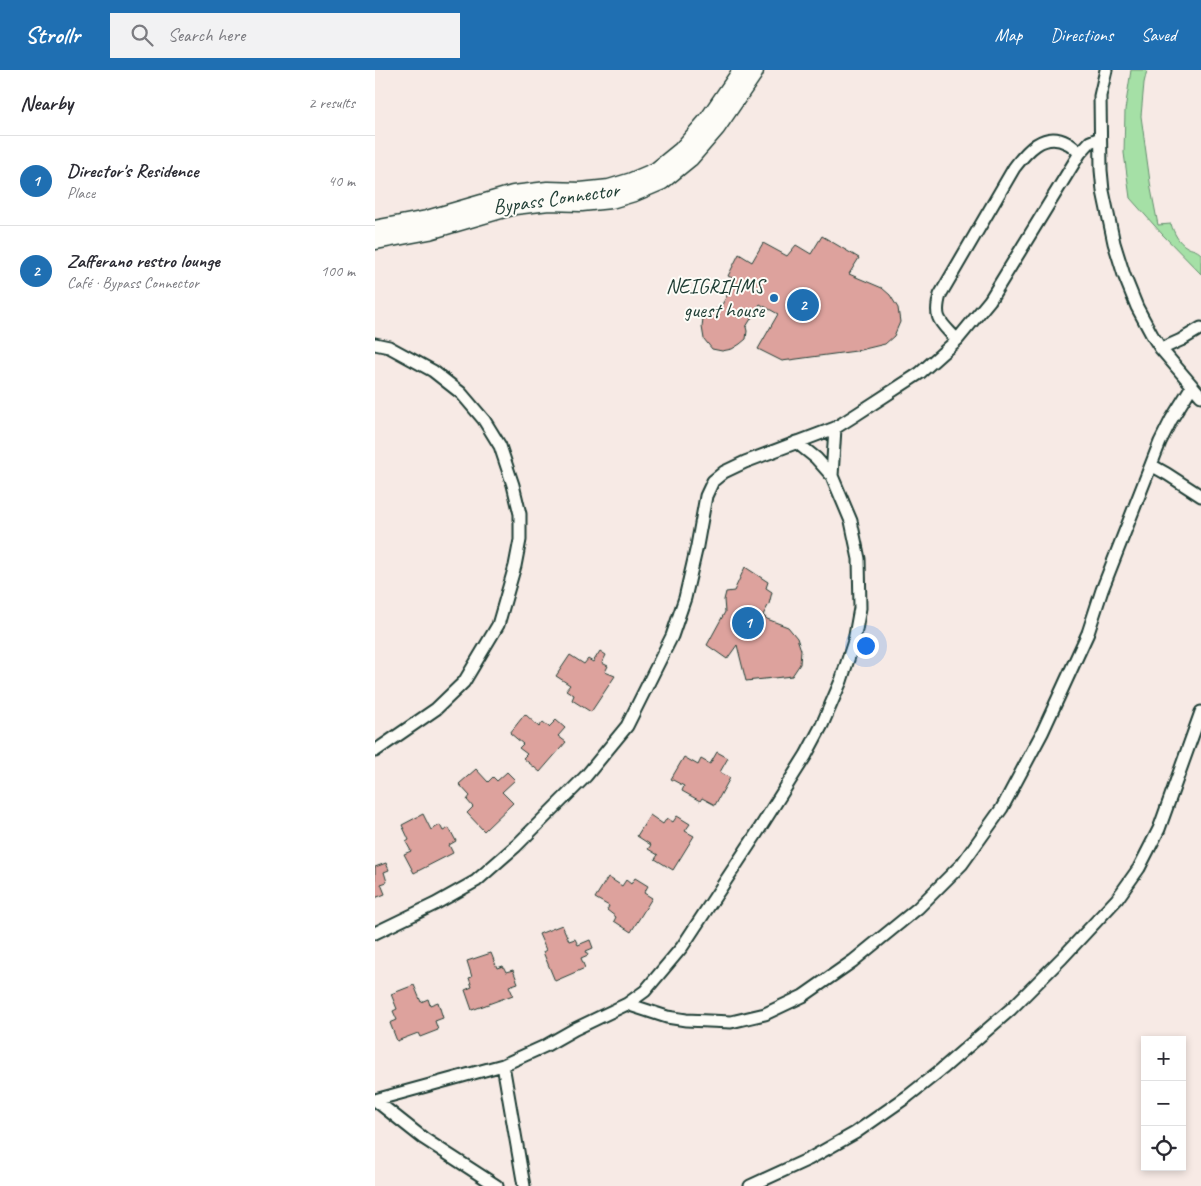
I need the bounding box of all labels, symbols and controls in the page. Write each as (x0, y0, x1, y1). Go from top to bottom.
search box (110, 13, 460, 58)
text: Strollr (25, 20, 80, 50)
icon: search (128, 21, 156, 49)
text: Search here (168, 23, 245, 47)
text: Map (995, 24, 1022, 46)
text: Directions (1050, 24, 1113, 46)
text: Saved (1141, 24, 1176, 46)
text: Nearby (20, 90, 73, 116)
text: 2 results (308, 93, 355, 113)
text: Director's Residence (67, 159, 198, 183)
text: 1 (32, 171, 40, 191)
text: 40 m (328, 171, 355, 191)
street label: Bypass Connector (491, 176, 622, 220)
text: Place (67, 183, 95, 203)
text: Zafferano restro lounge (67, 249, 220, 273)
text: 2 (32, 261, 40, 281)
text: 100 m (321, 261, 355, 281)
text: Café · Bypass Connector (67, 273, 199, 293)
place label: NEIGRIHMS guest house (666, 273, 767, 323)
pin: 2 (787, 286, 819, 324)
marker: NEIGRIHMS guest house (768, 292, 780, 304)
pin: 1 (732, 604, 764, 642)
your location (853, 633, 879, 659)
map controls (1141, 1036, 1186, 1171)
button: + (1141, 1036, 1186, 1081)
button: − (1141, 1081, 1186, 1126)
button: locate (1141, 1126, 1186, 1171)

